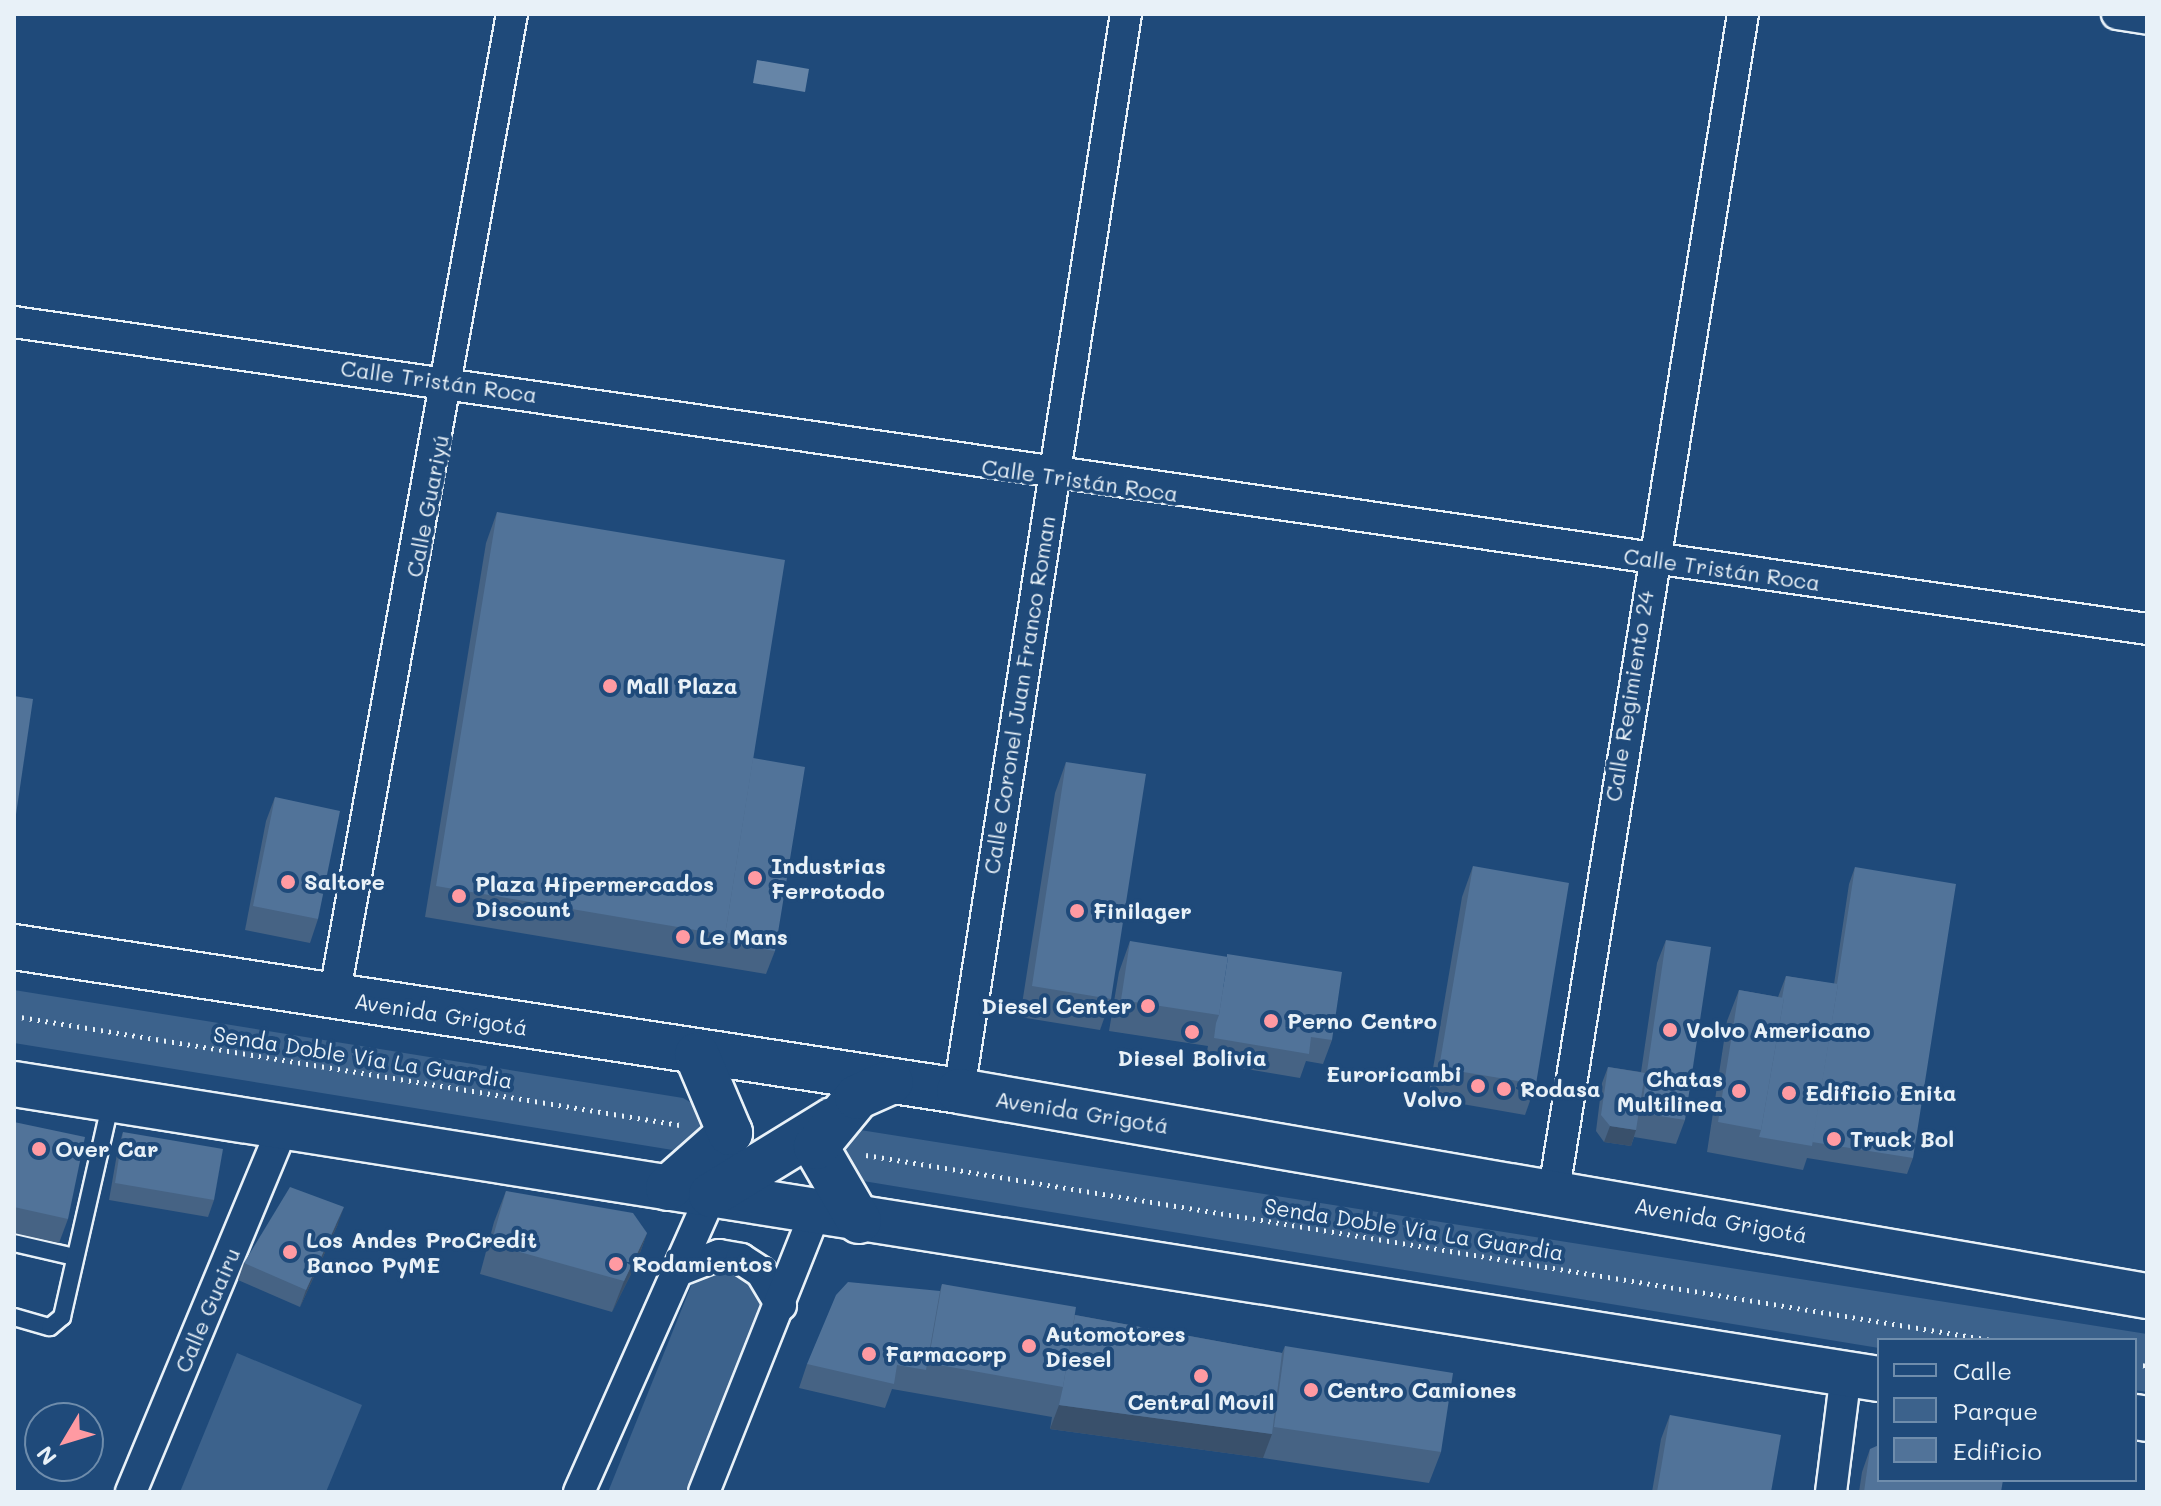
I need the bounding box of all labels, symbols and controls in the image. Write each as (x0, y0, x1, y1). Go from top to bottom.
street label: Calle Tristán Roca (339, 354, 539, 408)
street label: Calle Guariyú (400, 433, 454, 579)
street label: Calle Tristán Roca (980, 453, 1180, 507)
street label: Calle Coronel Juan Franco Roman (978, 514, 1060, 876)
street label: Calle Tristán Roca (1622, 542, 1822, 596)
street label: Calle Regimiento 24 (1599, 589, 1659, 803)
place label: Mall Plaza (626, 673, 738, 699)
marker: Mall Plaza (601, 677, 619, 695)
place label: Industrias Ferrotodo (771, 852, 886, 904)
place label: Saltore (304, 869, 385, 895)
marker: Industrias Ferrotodo (746, 869, 764, 887)
place label: Plaza Hipermercados Discount (475, 870, 714, 922)
marker: Saltore (279, 873, 297, 891)
marker: Plaza Hipermercados Discount (450, 887, 468, 905)
place label: Finilager (1093, 898, 1192, 924)
marker: Finilager (1068, 902, 1086, 920)
place label: Le Mans (699, 924, 788, 950)
marker: Le Mans (674, 928, 692, 946)
street label: Avenida Grigotá (352, 987, 530, 1041)
place label: Diesel Center (981, 993, 1132, 1019)
marker: Diesel Center (1139, 997, 1157, 1015)
place label: Perno Centro (1287, 1008, 1437, 1034)
marker: Perno Centro (1262, 1012, 1280, 1030)
place label: Volvo Americano (1686, 1017, 1871, 1043)
street label: Senda Doble Vía La Guardia (211, 1020, 515, 1094)
marker: Volvo Americano (1661, 1021, 1679, 1039)
marker: Diesel Bolivia (1183, 1023, 1201, 1041)
place label: Diesel Bolivia (1118, 1045, 1266, 1071)
place label: Euroricambi Volvo (1326, 1060, 1462, 1112)
place label: Chatas Multilinea (1617, 1065, 1723, 1116)
place label: Rodasa (1520, 1076, 1601, 1102)
marker: Euroricambi Volvo (1469, 1077, 1487, 1095)
marker: Rodasa (1495, 1080, 1513, 1098)
place label: Edificio Enita (1805, 1080, 1957, 1106)
marker: Chatas Multilinea (1730, 1082, 1748, 1100)
marker: Edificio Enita (1780, 1084, 1798, 1102)
street label: Avenida Grigotá (993, 1085, 1171, 1139)
place label: Truck Bol (1850, 1126, 1954, 1152)
marker: Truck Bol (1825, 1130, 1843, 1148)
place label: Over Car (55, 1136, 159, 1162)
marker: Over Car (30, 1140, 48, 1158)
street label: Senda Doble Vía La Guardia (1262, 1192, 1566, 1266)
street label: Avenida Grigotá (1632, 1192, 1810, 1248)
place label: Los Andes ProCredit Banco PyME (306, 1226, 537, 1278)
marker: Los Andes ProCredit Banco PyME (281, 1243, 299, 1261)
street label: Calle Guairu (169, 1244, 245, 1376)
place label: Rodamientos (632, 1251, 773, 1277)
marker: Rodamientos (607, 1255, 625, 1273)
place label: Automotores Diesel (1045, 1320, 1186, 1372)
marker: Automotores Diesel (1020, 1337, 1038, 1355)
legend (1877, 1338, 2137, 1482)
place label: Farmacorp (885, 1341, 1007, 1367)
marker: Farmacorp (860, 1345, 878, 1363)
text: Calle (1953, 1355, 2012, 1386)
marker: Central Movil (1192, 1367, 1210, 1385)
place label: Centro Camiones (1327, 1377, 1516, 1403)
marker: Centro Camiones (1302, 1381, 1320, 1399)
place label: Central Movil (1127, 1389, 1275, 1415)
text: Parque (1953, 1395, 2038, 1426)
north arrow (24, 1402, 104, 1482)
text: Edificio (1953, 1435, 2042, 1466)
text: N (30, 1440, 63, 1471)

